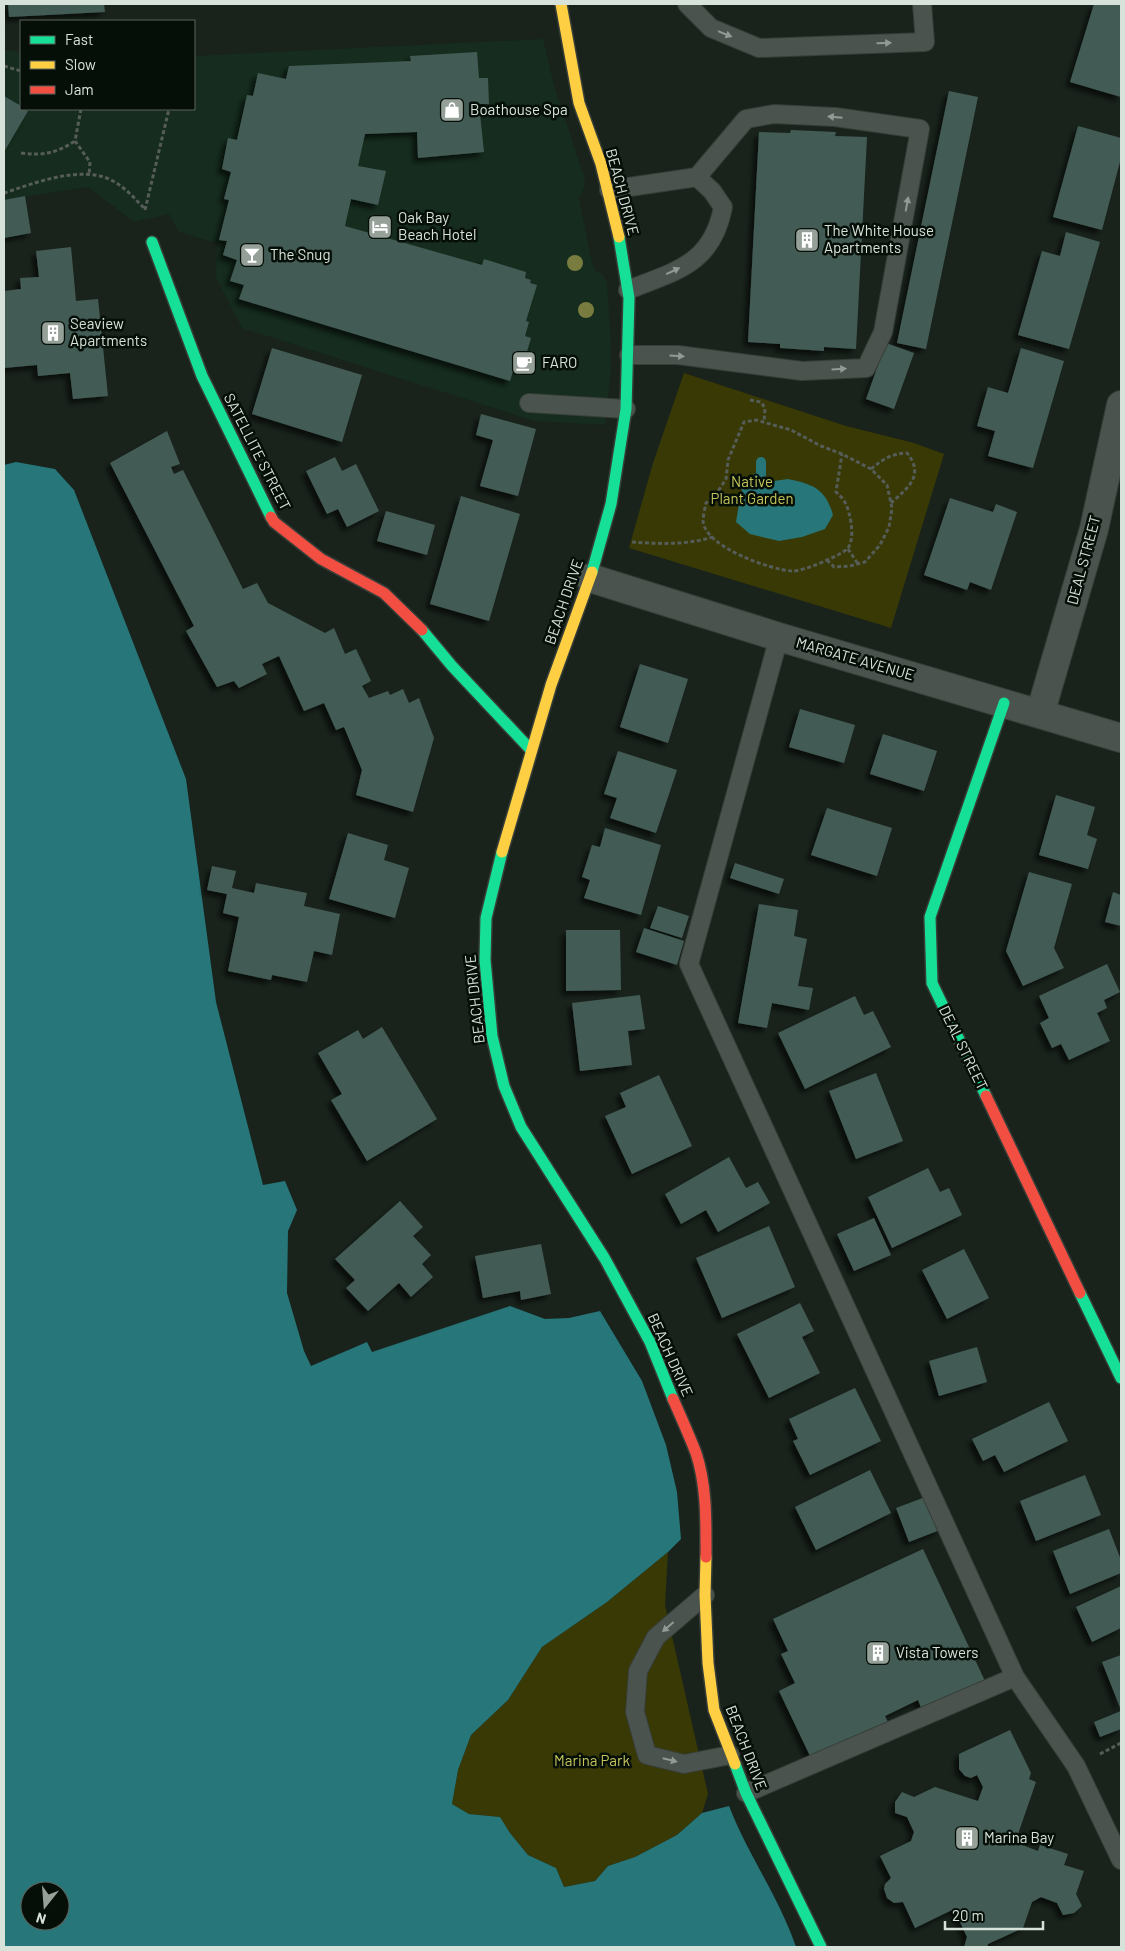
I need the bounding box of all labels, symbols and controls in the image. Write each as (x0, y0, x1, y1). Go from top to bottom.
legend (20, 20, 195, 110)
text: Fast (65, 30, 93, 48)
one-way arrow (718, 30, 733, 38)
one-way arrow (876, 39, 892, 47)
text: Slow (65, 55, 96, 73)
text: Jam (65, 80, 94, 98)
shop icon: Boathouse Spa (439, 97, 465, 123)
place label: Boathouse Spa (470, 100, 568, 118)
one-way arrow (827, 113, 843, 121)
street label: BEACH DRIVE (603, 146, 643, 237)
one-way arrow (903, 195, 911, 211)
place label: Oak Bay Beach Hotel (398, 208, 476, 243)
hotel icon: Oak Bay Beach Hotel (367, 214, 393, 240)
place label: The White House Apartments (824, 221, 934, 256)
building icon: The White House Apartments (794, 227, 820, 253)
bar icon: The Snug (239, 242, 265, 268)
place label: The Snug (270, 245, 330, 263)
one-way arrow (665, 267, 680, 276)
place label: Seaview Apartments (70, 314, 147, 349)
building icon: Seaview Apartments (40, 320, 66, 346)
cafe icon: FARO (511, 350, 537, 376)
one-way arrow (670, 352, 686, 360)
place label: FARO (542, 353, 577, 371)
one-way arrow (831, 365, 847, 373)
street label: SATELLITE STREET (221, 390, 295, 513)
park label: Native Plant Garden (711, 472, 793, 507)
street label: DEAL STREET (1062, 513, 1104, 606)
street label: BEACH DRIVE (540, 556, 586, 647)
street label: MARGATE AVENUE (794, 633, 916, 683)
street label: BEACH DRIVE (460, 954, 488, 1044)
street label: DEAL STREET (936, 1002, 992, 1093)
street label: BEACH DRIVE (645, 1310, 697, 1399)
one-way arrow (662, 1621, 674, 1633)
building icon: Vista Towers (865, 1640, 891, 1666)
place label: Vista Towers (896, 1643, 979, 1661)
street label: BEACH DRIVE (723, 1703, 771, 1793)
park label: Marina Park (554, 1751, 630, 1769)
one-way arrow (662, 1756, 677, 1764)
building icon: Marina Bay (954, 1825, 980, 1851)
place label: Marina Bay (984, 1828, 1054, 1846)
north arrow (20, 1881, 70, 1931)
scale bar (945, 1898, 1042, 1930)
text: 20 m (952, 1906, 984, 1924)
text: N (34, 1909, 48, 1928)

